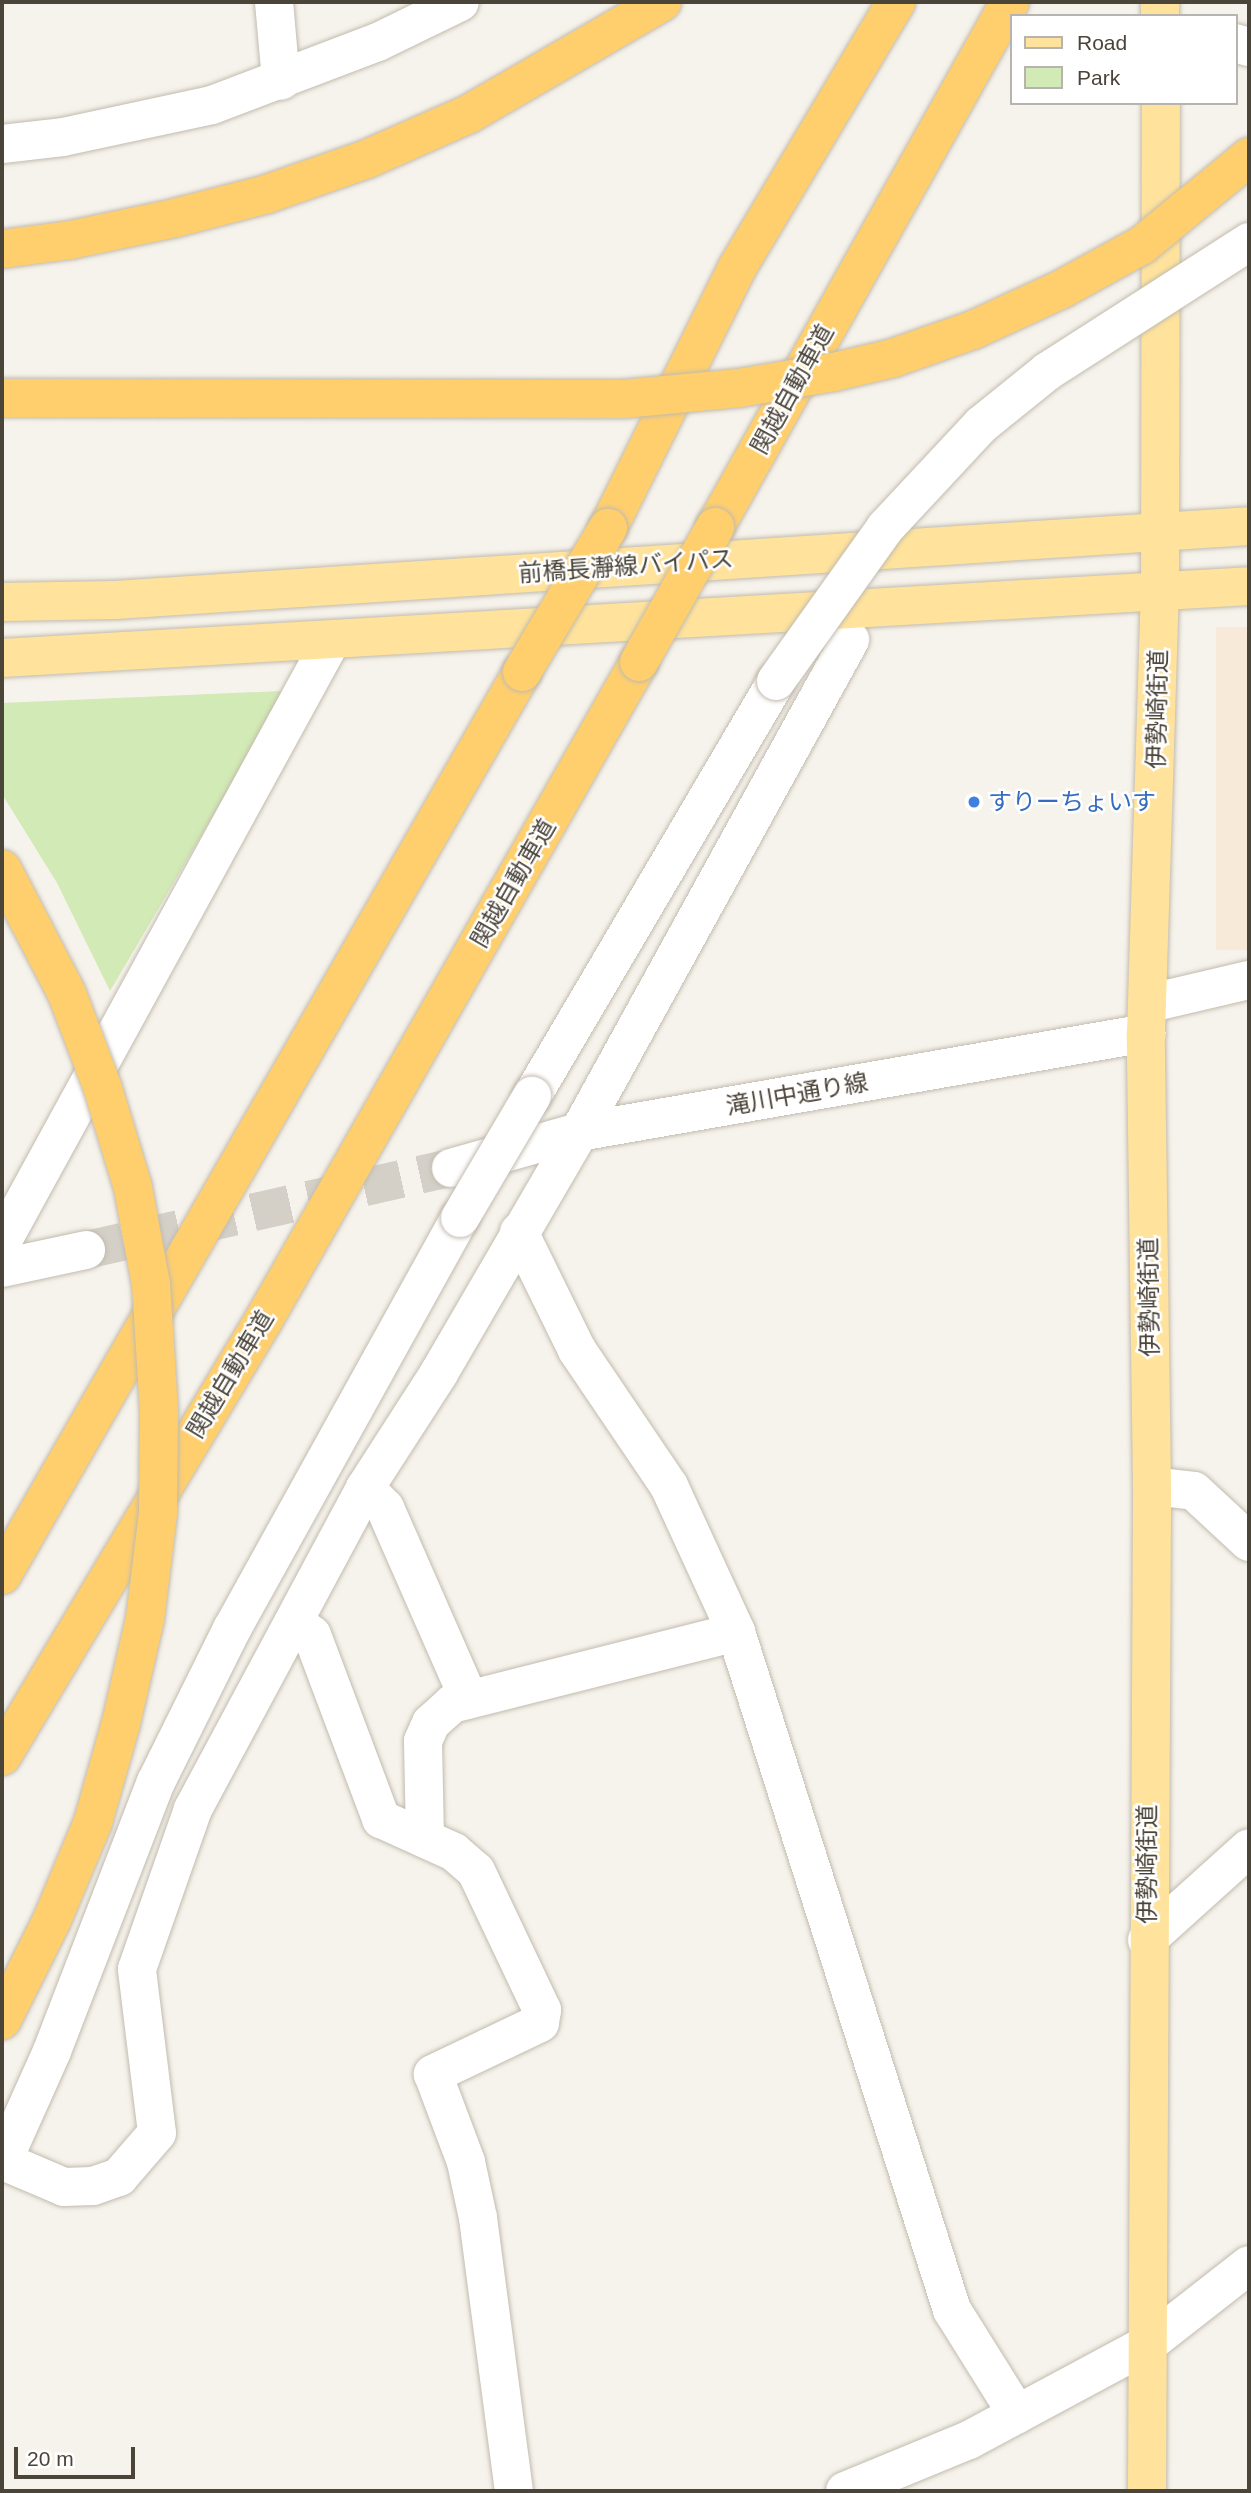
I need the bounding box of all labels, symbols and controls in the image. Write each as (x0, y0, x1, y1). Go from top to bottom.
legend (1010, 14, 1237, 105)
text: Road (1077, 31, 1127, 54)
text: Park (1077, 66, 1120, 89)
street label: 関越自動車道 (744, 319, 840, 459)
street label: 前橋長瀞線バイパス (517, 544, 735, 588)
street label: 伊勢崎街道 (1142, 649, 1172, 769)
place label: すりーちょいす (988, 788, 1156, 816)
marker: すりーちょいす (966, 794, 982, 810)
street label: 関越自動車道 (465, 813, 561, 953)
street label: 滝川中通り線 (724, 1067, 870, 1121)
street label: 伊勢崎街道 (1134, 1237, 1164, 1357)
street label: 関越自動車道 (181, 1305, 279, 1443)
street label: 伊勢崎街道 (1133, 1804, 1161, 1924)
scale bar (18, 2434, 138, 2478)
text: 20 m (27, 2447, 74, 2470)

